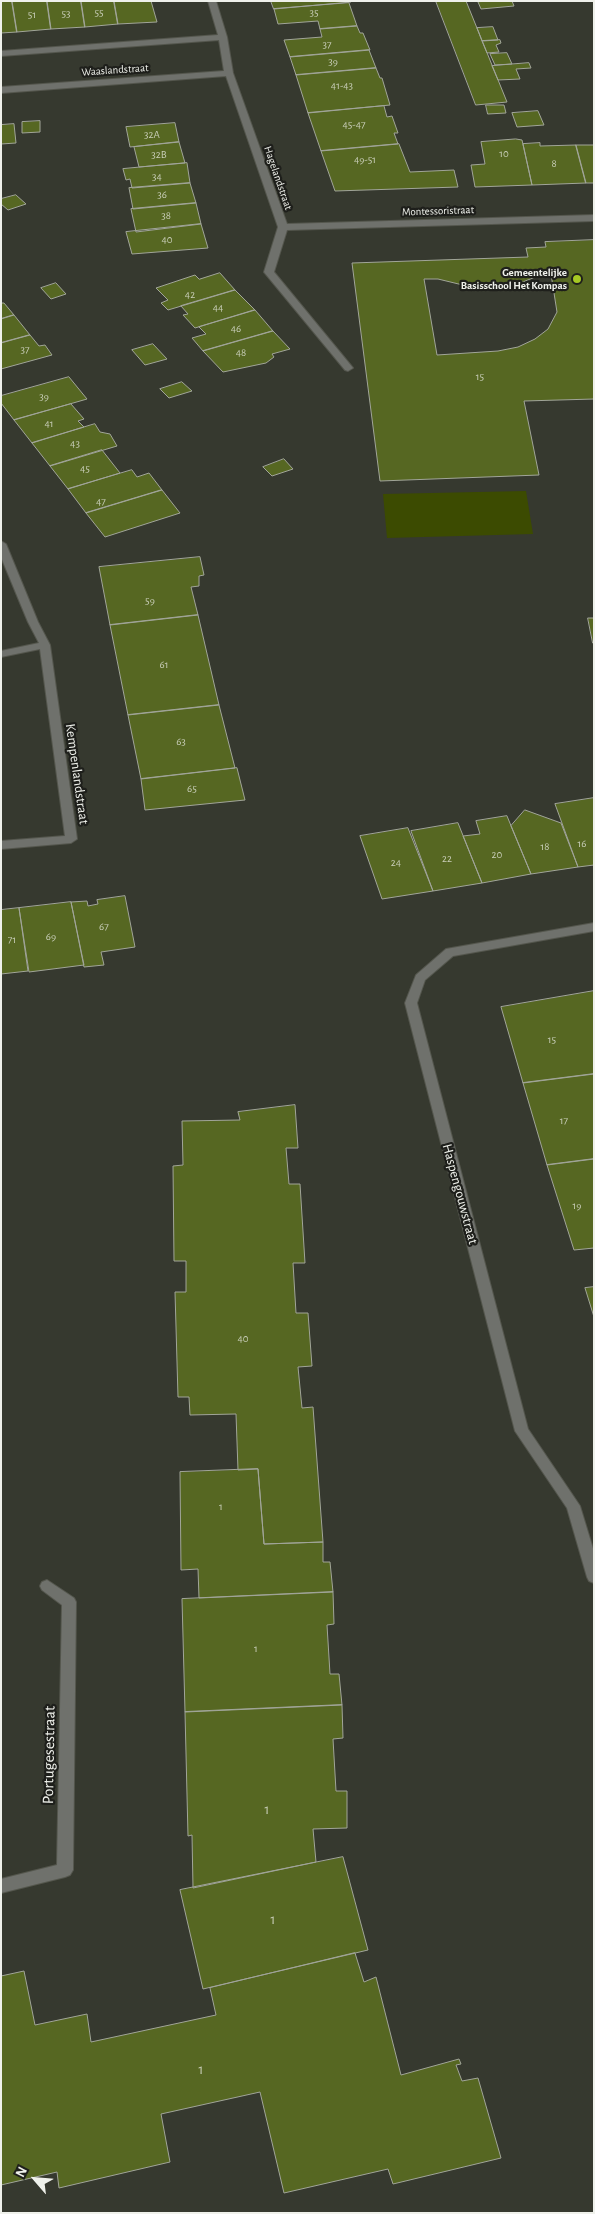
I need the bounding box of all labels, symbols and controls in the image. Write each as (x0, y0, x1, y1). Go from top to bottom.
house number: 55 (94, 6, 104, 20)
house number: 35 (309, 6, 319, 20)
house number: 53 (61, 7, 71, 21)
house number: 51 (28, 8, 36, 22)
house number: 37 (322, 38, 332, 52)
house number: 39 (328, 55, 338, 69)
street label: Waaslandstraat (81, 61, 149, 79)
house number: 41-43 (331, 79, 353, 93)
house number: 45-47 (342, 118, 366, 132)
house number: 32A (144, 128, 160, 142)
street label: Hagelandstraat (261, 144, 295, 212)
house number: 10 (499, 147, 509, 161)
house number: 32B (151, 148, 167, 162)
house number: 49-51 (354, 153, 376, 167)
house number: 8 (551, 157, 557, 171)
house number: 34 (152, 170, 162, 184)
house number: 36 (157, 188, 167, 202)
street label: Montessoristraat (402, 203, 474, 219)
house number: 38 (161, 209, 171, 223)
house number: 40 (161, 233, 173, 247)
place label: Gemeentelijke Basisschool Het Kompas (461, 266, 567, 292)
marker: Gemeentelijke Basisschool Het Kompas (571, 273, 583, 285)
house number: 42 (185, 288, 195, 302)
house number: 44 (213, 301, 223, 315)
house number: 46 (231, 322, 241, 336)
house number: 37 (20, 343, 30, 357)
house number: 48 (236, 346, 246, 360)
house number: 15 (476, 370, 484, 384)
house number: 39 (39, 390, 49, 404)
house number: 41 (44, 417, 54, 431)
house number: 43 (70, 437, 80, 451)
house number: 45 (80, 462, 90, 476)
house number: 47 (96, 495, 106, 509)
house number: 59 (145, 594, 155, 608)
house number: 61 (160, 658, 168, 672)
street label: Kempenlandstraat (62, 723, 92, 825)
house number: 63 (176, 735, 186, 749)
house number: 65 (187, 782, 197, 796)
house number: 16 (578, 837, 586, 851)
house number: 18 (541, 840, 549, 854)
house number: 20 (492, 848, 502, 862)
house number: 22 (442, 852, 452, 866)
house number: 24 (391, 856, 401, 870)
house number: 67 (99, 920, 109, 934)
house number: 69 (46, 930, 56, 944)
house number: 71 (8, 933, 16, 947)
house number: 15 (548, 1033, 556, 1047)
house number: 17 (560, 1114, 568, 1128)
street label: Haspengouwstraat (439, 1142, 481, 1246)
house number: 19 (573, 1199, 581, 1213)
house number: 40 (237, 1332, 249, 1346)
house number: 1 (219, 1500, 223, 1514)
house number: 1 (254, 1642, 258, 1656)
street label: Portugesestraat (39, 1706, 59, 1804)
house number: 1 (265, 1802, 269, 1818)
house number: 1 (271, 1912, 275, 1928)
house number: 1 (199, 2062, 203, 2078)
north arrow (10, 2154, 60, 2204)
text: N (13, 2165, 30, 2180)

